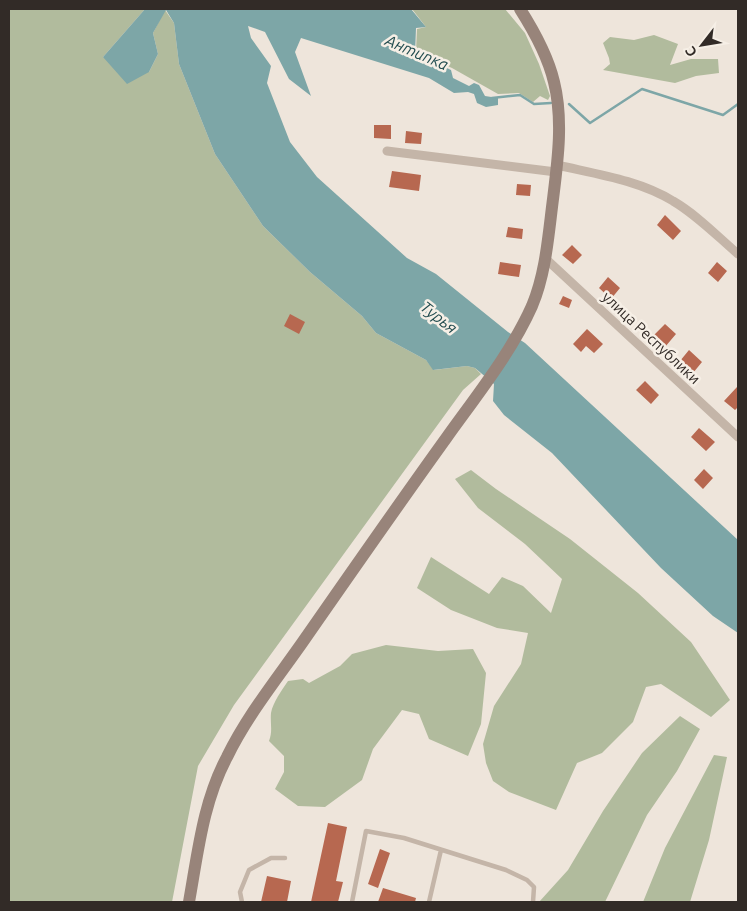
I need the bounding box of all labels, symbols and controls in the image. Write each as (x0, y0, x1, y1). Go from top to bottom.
north arrow (677, 20, 727, 70)
water label: Антипка (382, 30, 451, 73)
text: С (682, 44, 700, 60)
street label: улица Республики (599, 288, 704, 387)
water label: Турья (417, 297, 461, 337)

